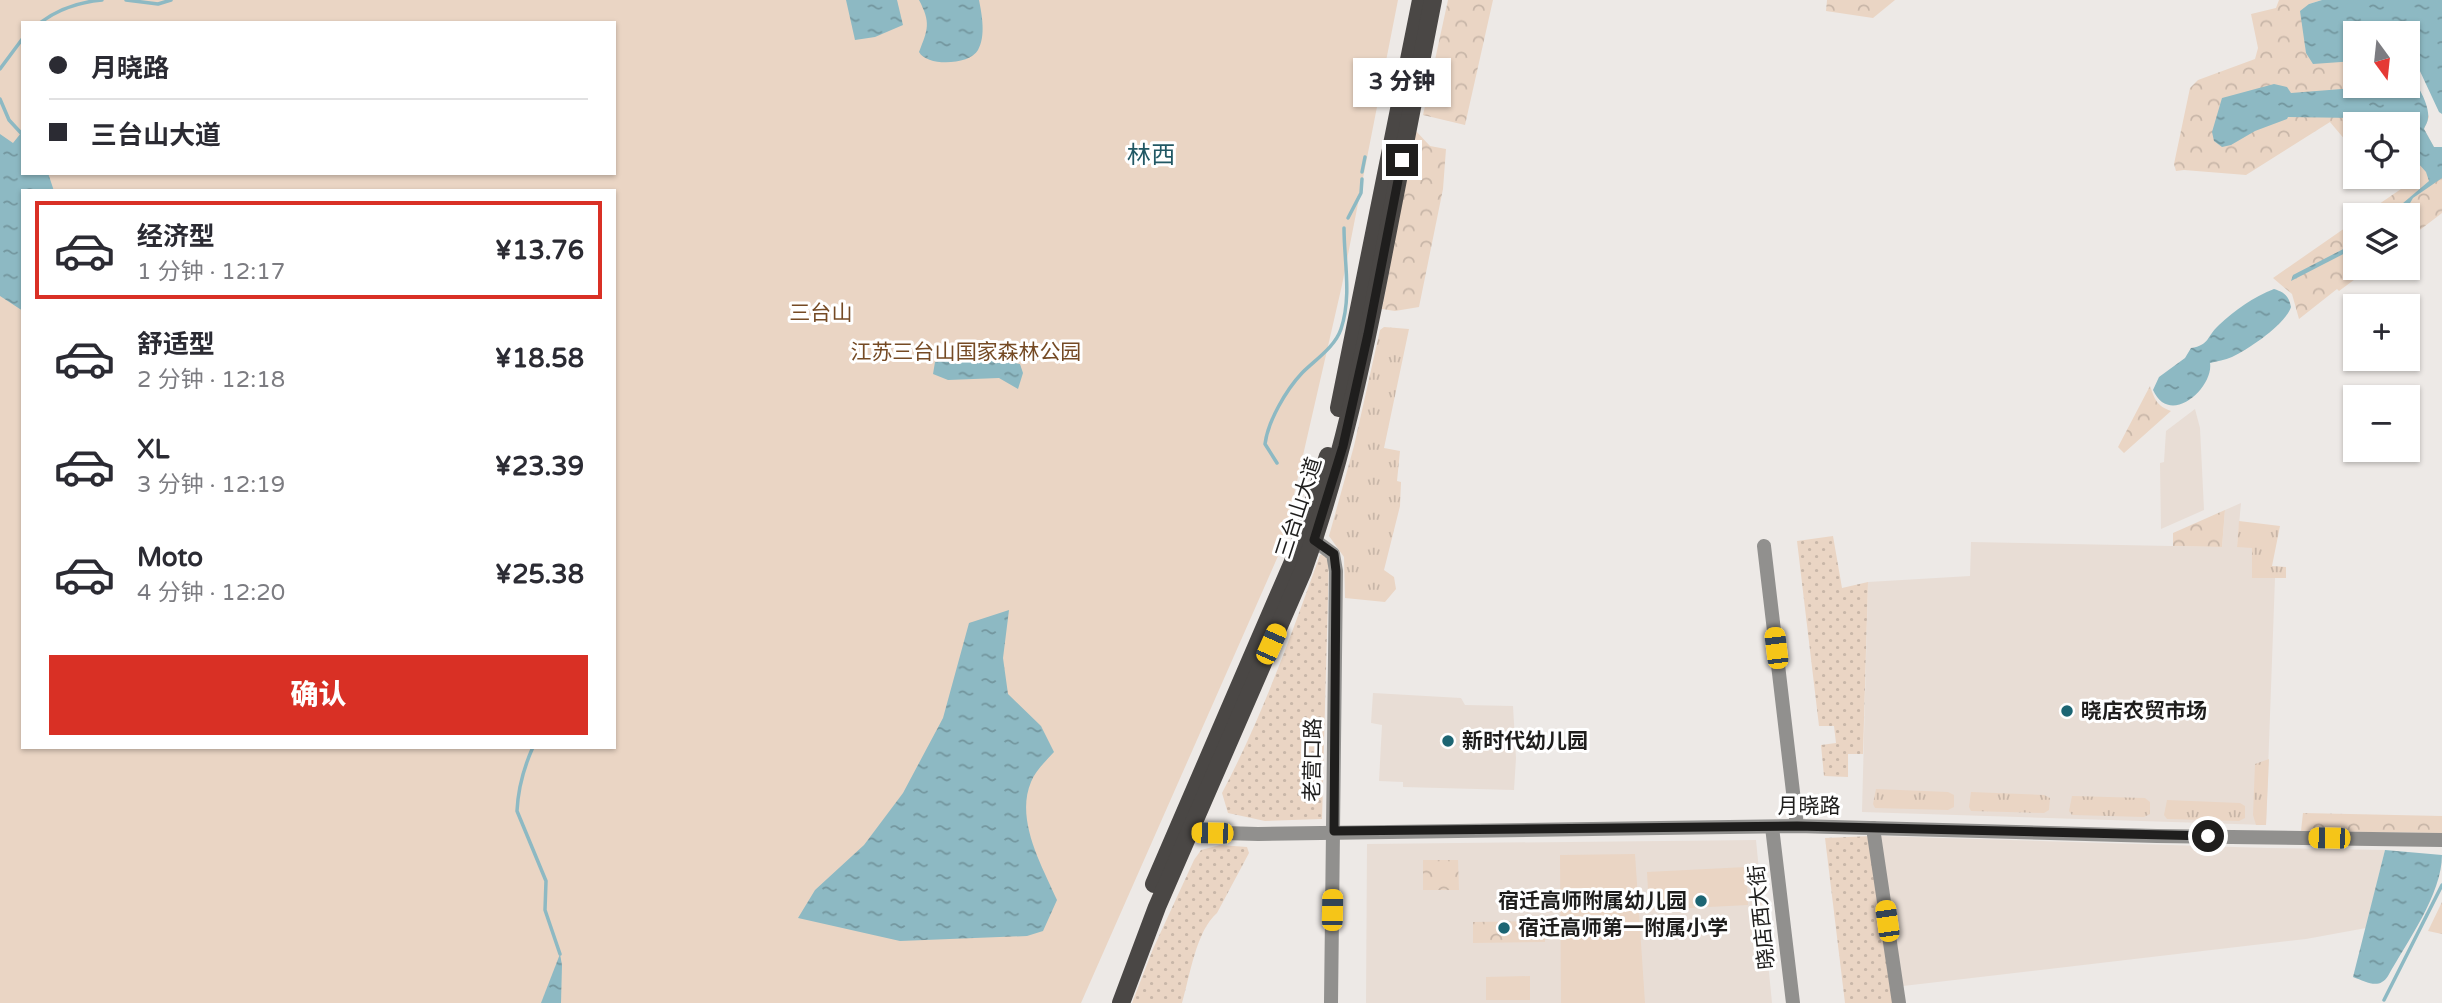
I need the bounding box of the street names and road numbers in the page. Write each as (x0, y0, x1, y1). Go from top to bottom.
street label: 三台山大道 (1271, 454, 1327, 562)
street label: 老营口路 (1300, 718, 1326, 802)
street label: 月晓路 (1778, 794, 1841, 819)
street label: 晓店西大街 (1744, 863, 1780, 971)

